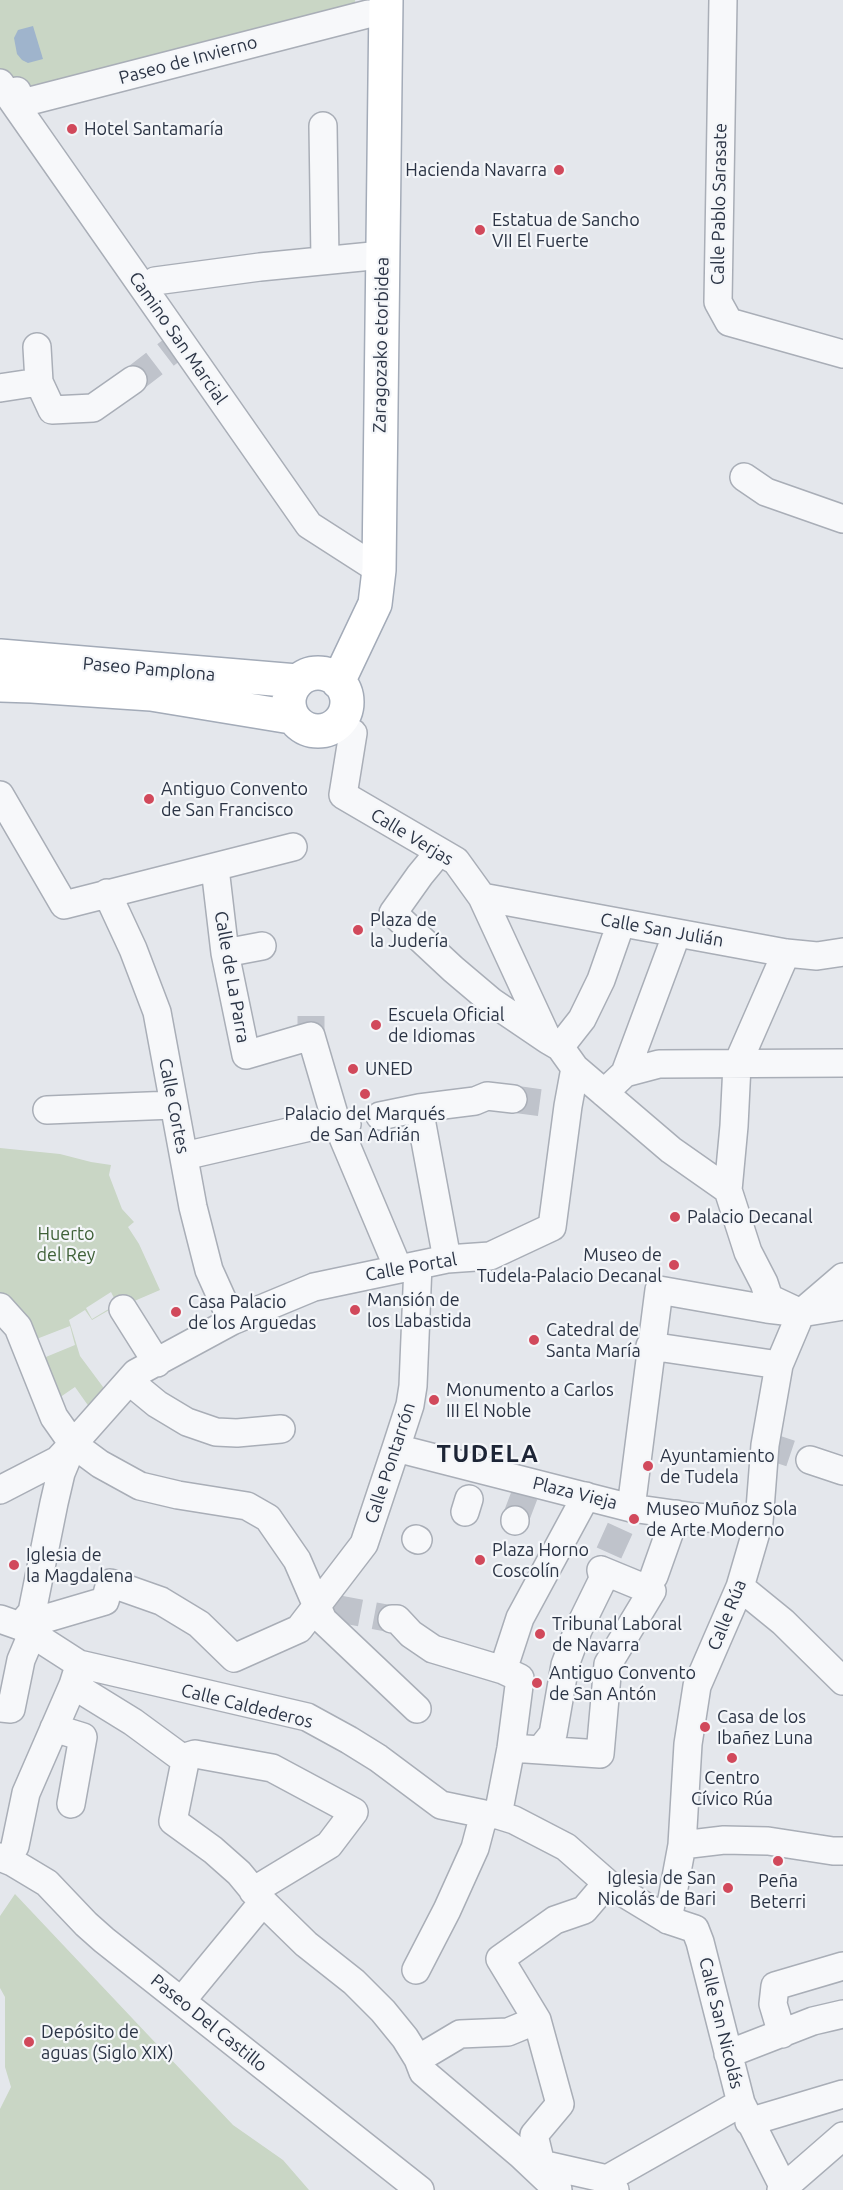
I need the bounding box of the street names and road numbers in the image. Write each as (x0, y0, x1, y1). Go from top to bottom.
street label: Paseo de Invierno (116, 31, 260, 89)
street label: Calle Pablo Sarasate (707, 123, 731, 285)
street label: Zaragozako etorbidea (369, 257, 393, 433)
street label: Camino San Marcial (124, 268, 232, 408)
street label: Paseo Pamplona (82, 652, 216, 686)
street label: Calle Verjas (367, 804, 457, 870)
street label: Calle de La Parra (210, 909, 254, 1045)
street label: Calle San Julián (599, 909, 725, 951)
street label: Calle Cortes (154, 1056, 194, 1156)
street label: Calle Portal (363, 1248, 459, 1286)
street label: Calle Pontarrón (360, 1400, 420, 1526)
street label: Plaza Vieja (531, 1472, 619, 1514)
street label: Calle Rúa (703, 1576, 751, 1654)
street label: Calle Caldederos (179, 1679, 315, 1733)
street label: Calle San Nicolás (694, 1955, 748, 2091)
street label: Paseo Del Castillo (147, 1970, 271, 2076)

